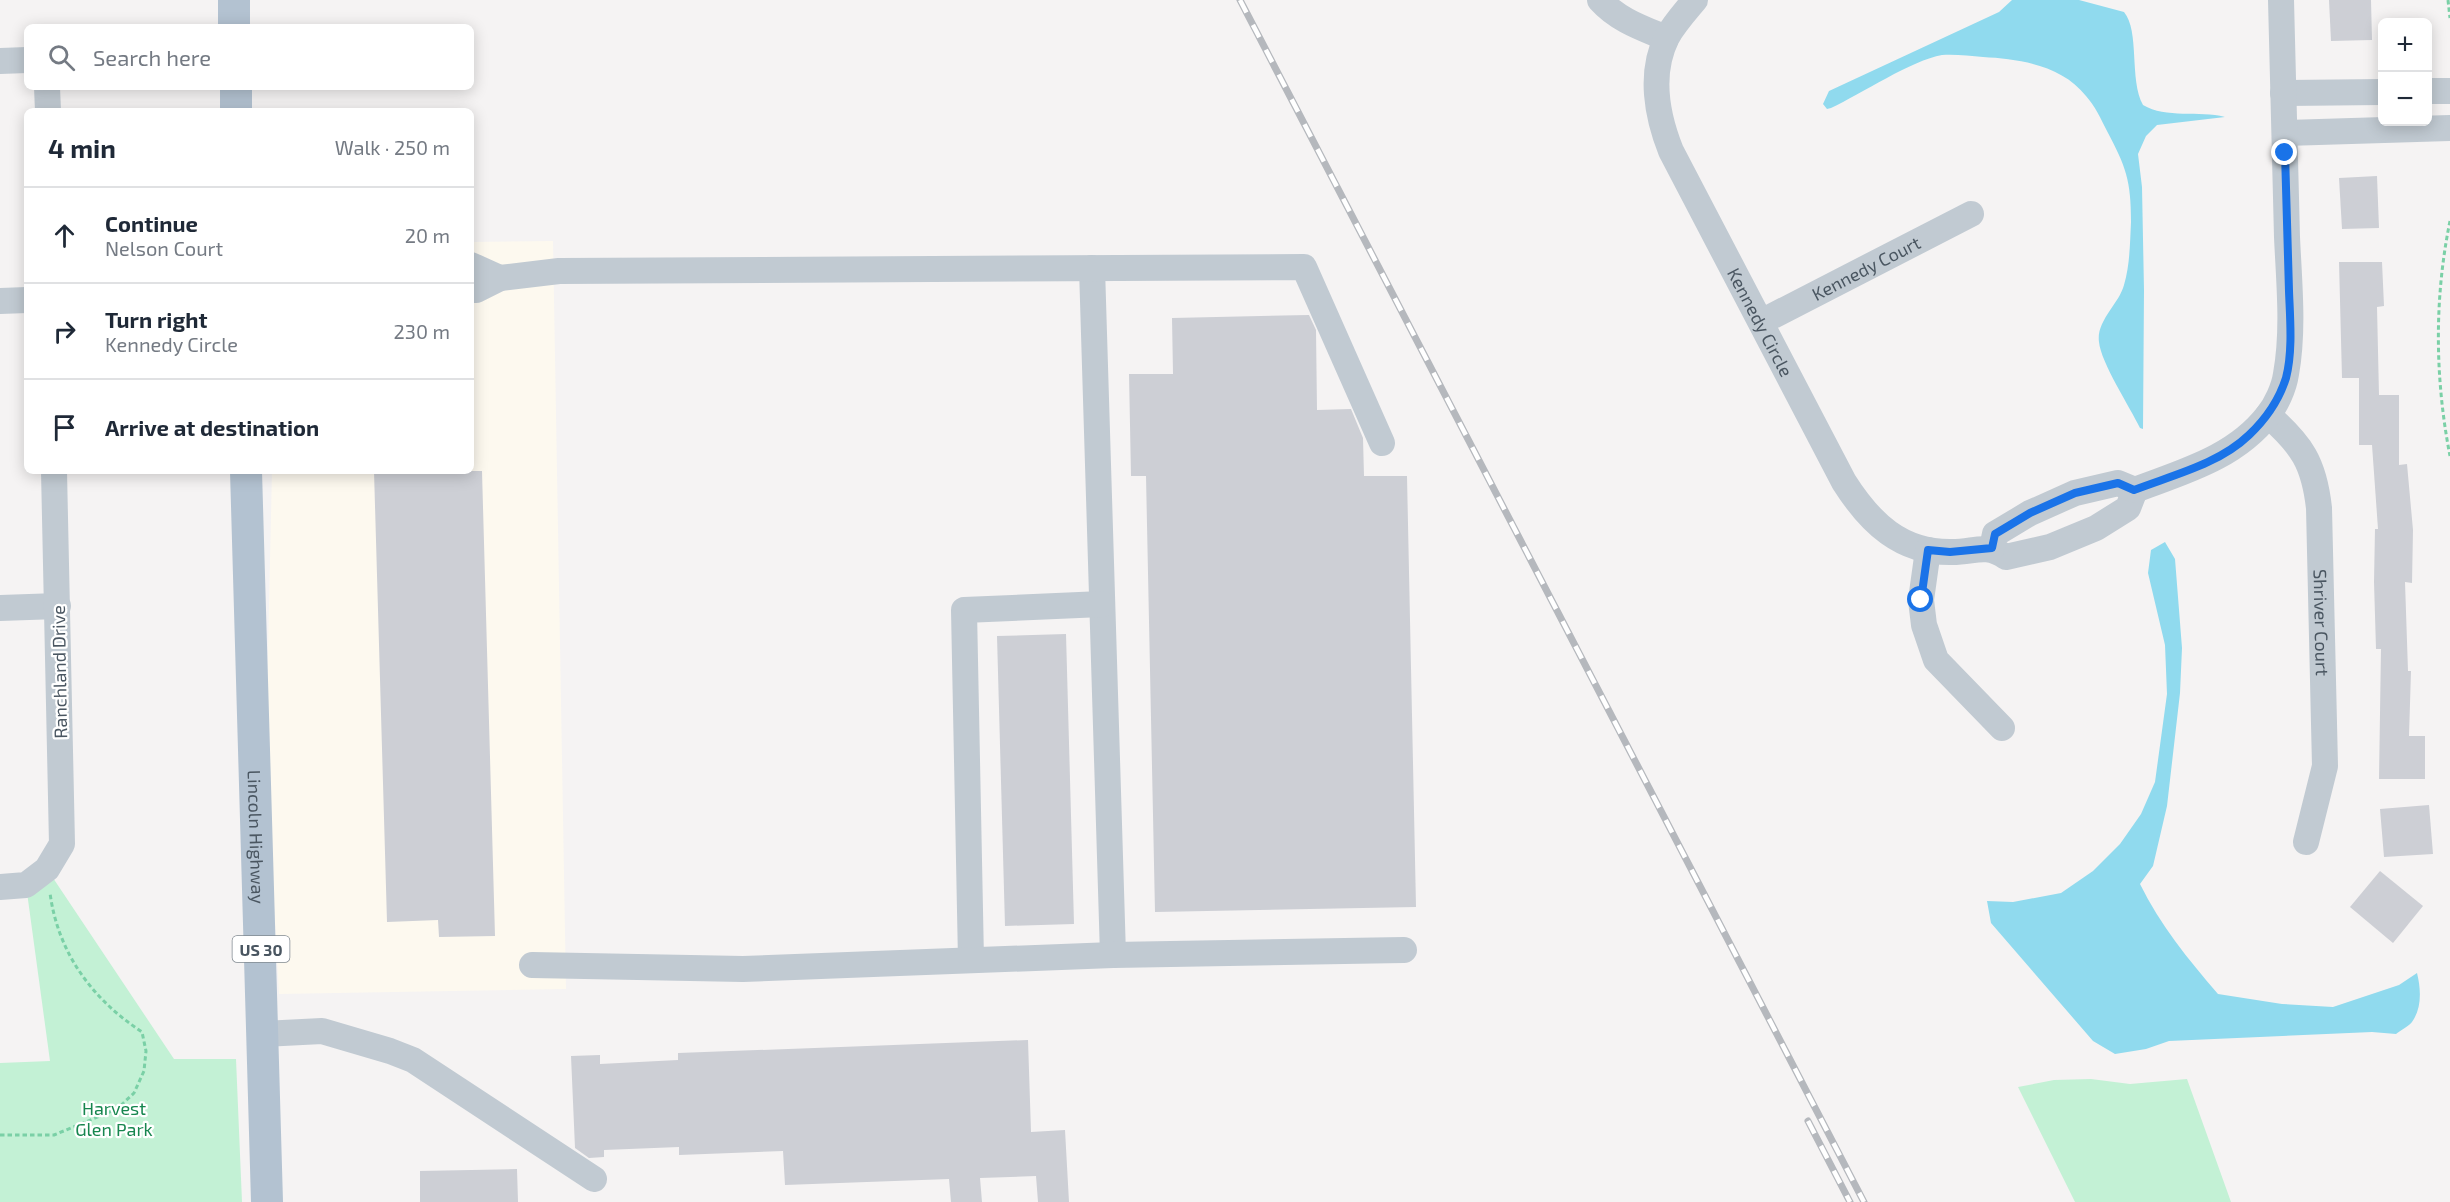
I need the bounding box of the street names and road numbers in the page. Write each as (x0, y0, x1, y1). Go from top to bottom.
street label: Kennedy Court (1808, 231, 1924, 305)
street label: Kennedy Circle (1723, 264, 1798, 380)
street label: Shriver Court (2309, 569, 2334, 676)
street label: Ranchland Drive (47, 605, 71, 739)
street label: Lincoln Highway (244, 769, 269, 905)
road number: US 30 (232, 936, 290, 962)

